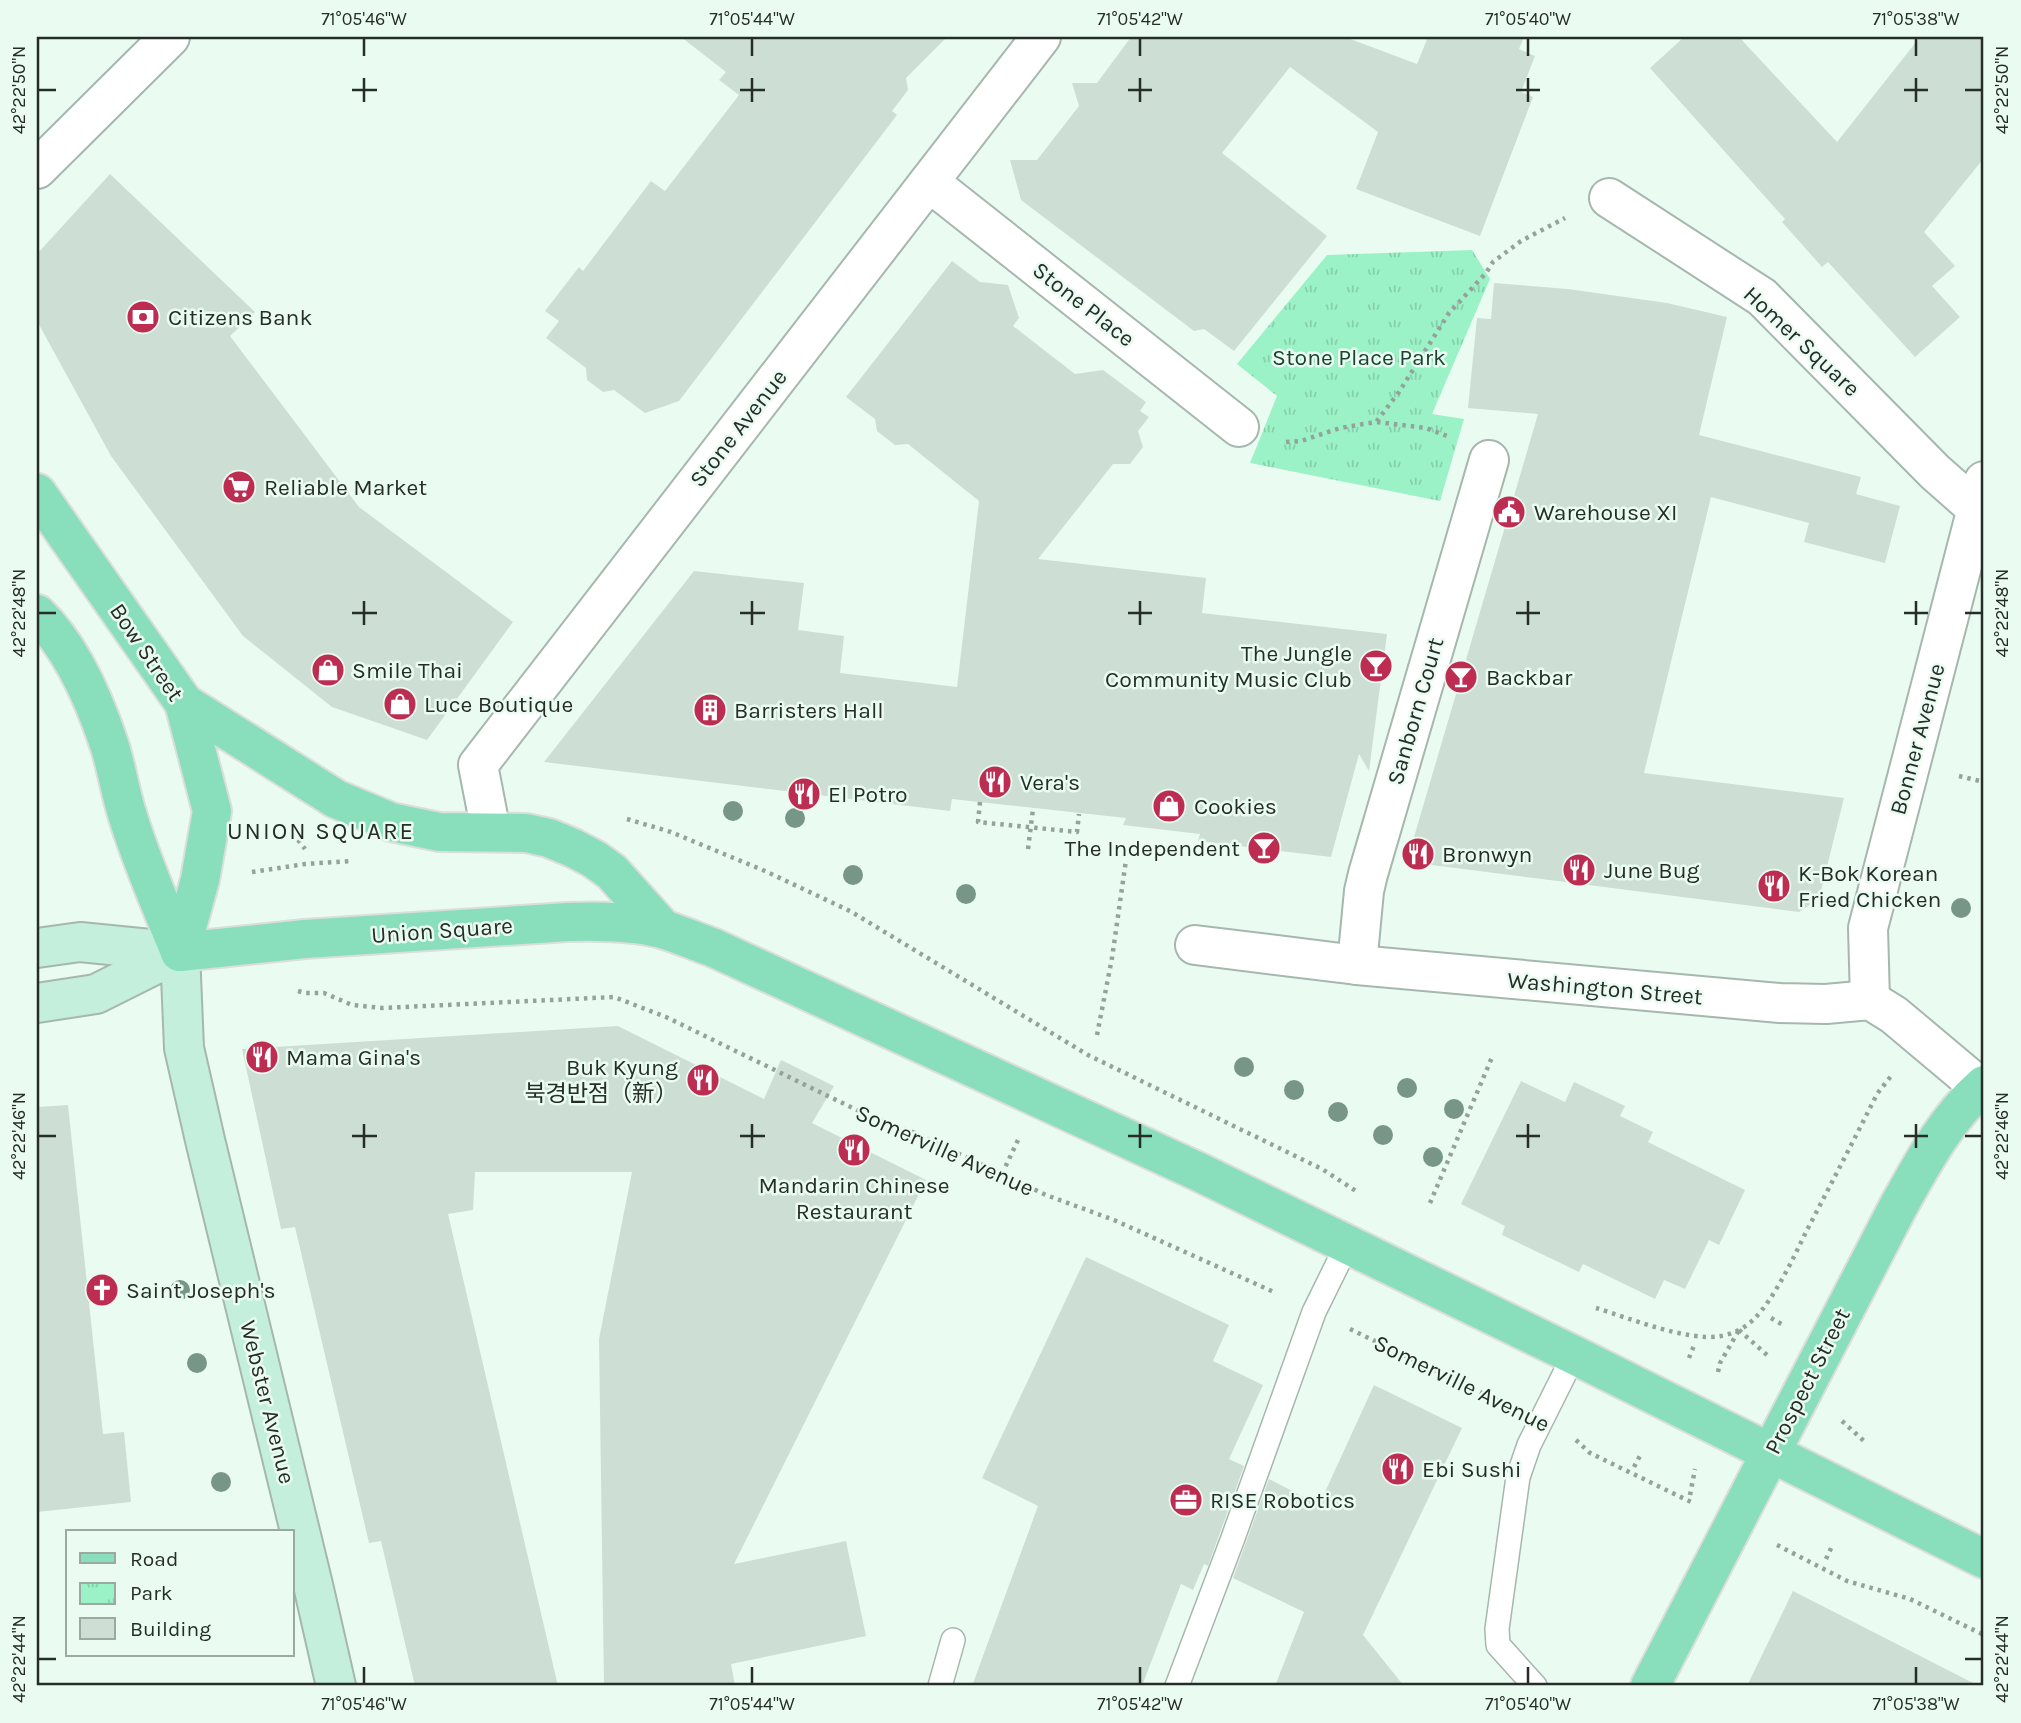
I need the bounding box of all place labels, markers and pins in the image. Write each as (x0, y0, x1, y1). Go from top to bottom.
bank icon: Citizens Bank (124, 298, 162, 336)
place label: Citizens Bank (168, 304, 312, 331)
supermarket icon: Reliable Market (220, 468, 258, 506)
place label: Reliable Market (264, 474, 427, 501)
public building icon: Warehouse XI (1490, 493, 1528, 531)
place label: Warehouse XI (1534, 499, 1678, 526)
place label: The Jungle Community Music Club (1105, 640, 1352, 693)
bar icon: The Jungle Community Music Club (1357, 647, 1395, 685)
shop icon: Smile Thai (309, 651, 347, 689)
place label: Smile Thai (352, 657, 463, 684)
bar icon: Backbar (1442, 658, 1480, 696)
place label: Backbar (1486, 664, 1573, 691)
shop icon: Luce Boutique (381, 685, 419, 723)
place label: Luce Boutique (424, 691, 573, 718)
building icon: Barristers Hall (691, 691, 729, 729)
place label: Barristers Hall (734, 697, 884, 724)
restaurant icon: Vera's (976, 763, 1014, 801)
place label: Vera's (1020, 769, 1080, 796)
restaurant icon: El Potro (785, 775, 823, 813)
place label: El Potro (828, 781, 908, 808)
shop icon: Cookies (1150, 787, 1188, 825)
place label: Cookies (1194, 793, 1277, 820)
bar icon: The Independent (1245, 829, 1283, 867)
place label: The Independent (1064, 835, 1240, 862)
restaurant icon: Bronwyn (1399, 835, 1437, 873)
place label: Bronwyn (1442, 841, 1532, 868)
restaurant icon: June Bug (1560, 851, 1598, 889)
place label: June Bug (1604, 857, 1700, 884)
place label: K-Bok Korean Fried Chicken (1798, 860, 1941, 913)
restaurant icon: K-Bok Korean Fried Chicken (1755, 867, 1793, 905)
restaurant icon: Mama Gina's (243, 1038, 281, 1076)
place label: Mama Gina's (286, 1044, 421, 1071)
place label: Buk Kyung 북경반점（新） (524, 1054, 678, 1107)
restaurant icon: Buk Kyung 북경반점（新） (684, 1061, 722, 1099)
restaurant icon: Mandarin Chinese Restaurant (835, 1131, 873, 1169)
place label: Mandarin Chinese Restaurant (758, 1172, 950, 1225)
church icon: Saint Joseph's (83, 1271, 121, 1309)
place label: Saint Joseph's (126, 1277, 276, 1304)
restaurant icon: Ebi Sushi (1379, 1450, 1417, 1488)
place label: Ebi Sushi (1422, 1456, 1522, 1483)
office icon: RISE Robotics (1167, 1481, 1205, 1519)
place label: RISE Robotics (1210, 1487, 1355, 1514)

